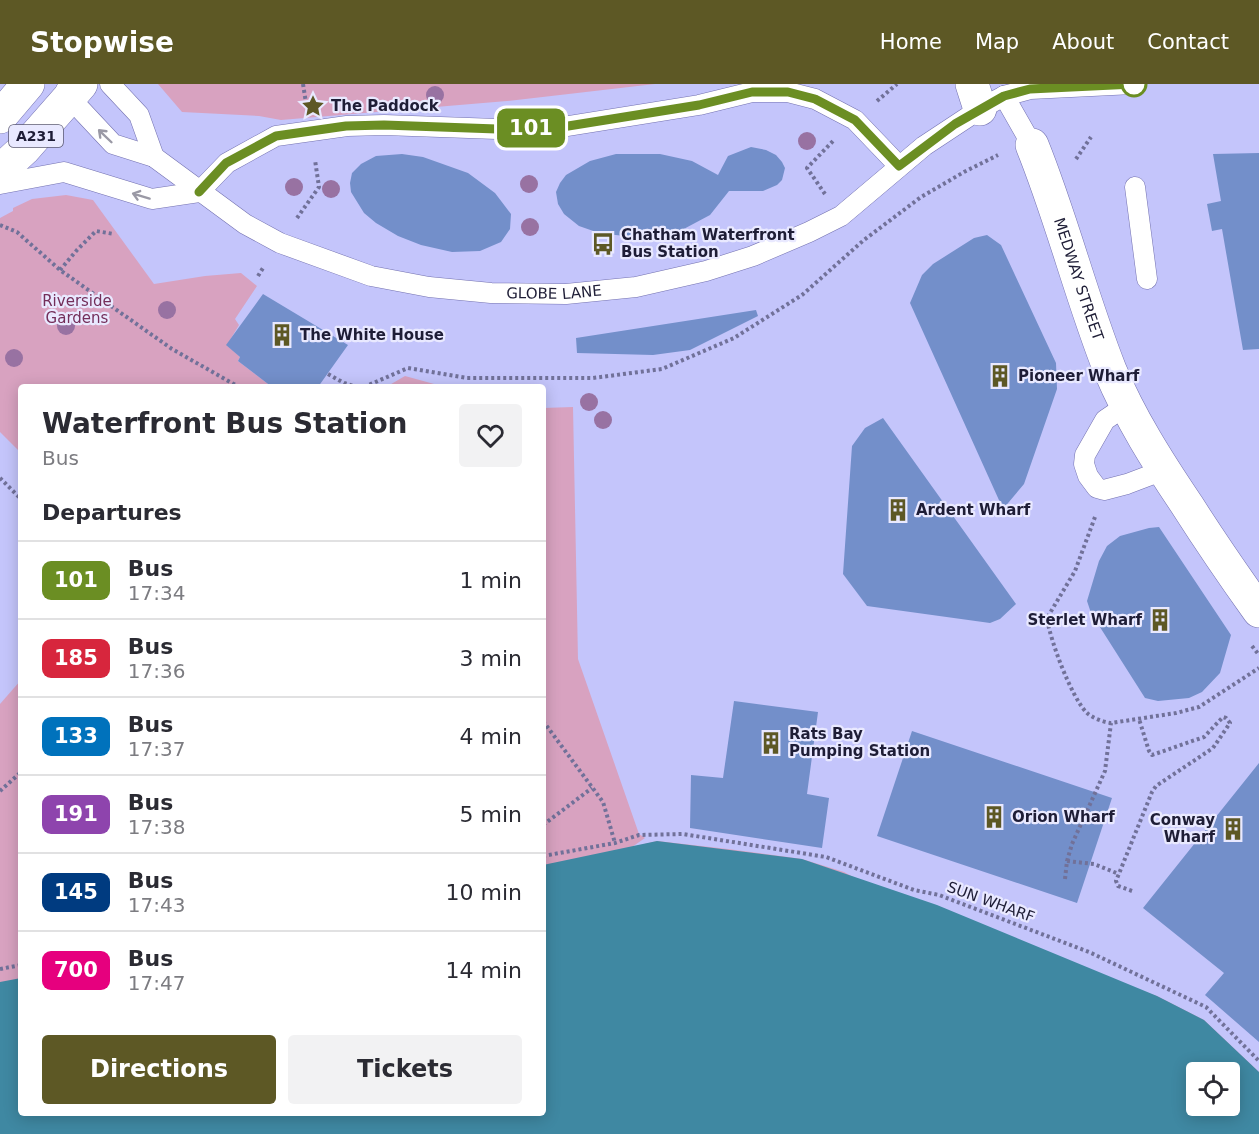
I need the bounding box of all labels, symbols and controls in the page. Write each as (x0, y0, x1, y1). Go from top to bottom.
text: Stopwise (30, 26, 174, 59)
text: Home (880, 30, 942, 54)
text: Map (975, 30, 1019, 54)
text: About (1052, 30, 1114, 54)
text: Contact (1147, 30, 1229, 54)
unlabelled marker (1121, 71, 1147, 97)
place icon: The Paddock (300, 93, 326, 119)
place label: The Paddock (331, 97, 440, 115)
line badge: 101 (496, 108, 566, 147)
text: 101 (509, 116, 553, 140)
road number: A231 (9, 125, 63, 147)
one-way arrow (98, 129, 113, 144)
one-way arrow (132, 190, 151, 201)
street label: MEDWAY STREET (1050, 215, 1107, 344)
place label: Chatham Waterfront Bus Station (621, 226, 795, 261)
bus stop icon: Chatham Waterfront Bus Station (590, 231, 616, 257)
street label: GLOBE LANE (506, 281, 603, 303)
park label: Riverside Gardens (42, 292, 112, 327)
building icon: The White House (269, 322, 295, 348)
place label: The White House (300, 326, 444, 344)
building icon: Pioneer Wharf (987, 363, 1013, 389)
place label: Pioneer Wharf (1018, 367, 1140, 385)
button: heart (459, 404, 522, 467)
text: Waterfront Bus Station (42, 407, 408, 440)
text: Bus (42, 446, 79, 470)
building icon: Ardent Wharf (885, 497, 911, 523)
text: Departures (42, 500, 182, 525)
place label: Ardent Wharf (916, 501, 1031, 519)
text: Bus (128, 556, 173, 581)
text: 101 (54, 568, 98, 592)
text: 1 min (460, 568, 522, 593)
text: 17:34 (128, 581, 185, 605)
building icon: Sterlet Wharf (1147, 607, 1173, 633)
place label: Sterlet Wharf (1027, 611, 1142, 629)
text: Bus (128, 634, 173, 659)
text: 185 (54, 646, 98, 670)
text: 3 min (460, 646, 522, 671)
text: 17:36 (128, 659, 185, 683)
text: Bus (128, 712, 173, 737)
text: 133 (54, 724, 98, 748)
text: 4 min (460, 724, 522, 749)
place label: Rats Bay Pumping Station (789, 725, 930, 760)
building icon: Rats Bay Pumping Station (758, 730, 784, 756)
text: 17:37 (128, 737, 185, 761)
text: Bus (128, 790, 173, 815)
text: 191 (54, 802, 98, 826)
text: 5 min (460, 802, 522, 827)
building icon: Orion Wharf (981, 804, 1007, 830)
place label: Orion Wharf (1012, 808, 1115, 826)
place label: Conway Wharf (1150, 811, 1215, 846)
text: 17:38 (128, 815, 185, 839)
building icon: Conway Wharf (1220, 816, 1246, 842)
text: Bus (128, 868, 173, 893)
street label: SUN WHARF (945, 878, 1037, 926)
text: 145 (54, 880, 98, 904)
text: 10 min (446, 880, 522, 905)
text: 17:43 (128, 893, 185, 917)
text: Bus (128, 946, 173, 971)
text: 700 (54, 958, 98, 982)
text: 14 min (446, 958, 522, 983)
text: 17:47 (128, 971, 185, 995)
button: Directions (42, 1035, 276, 1104)
button: Tickets (288, 1035, 522, 1104)
map controls (1186, 1062, 1240, 1116)
button: locate (1186, 1062, 1240, 1116)

